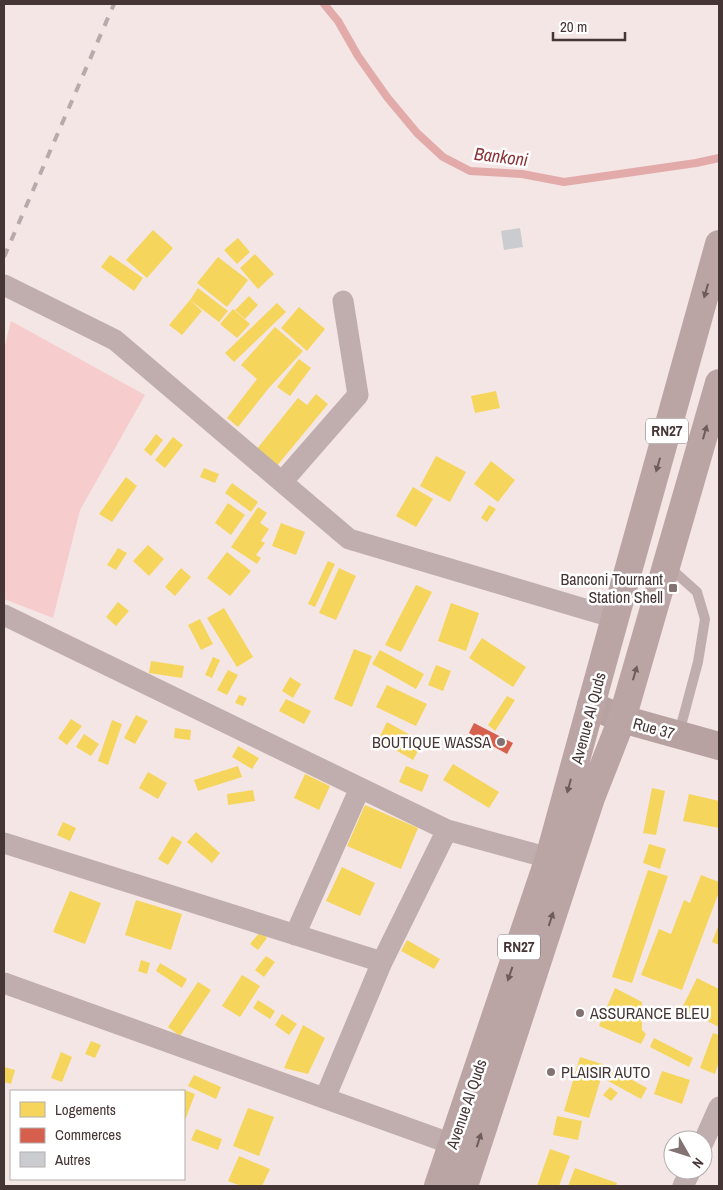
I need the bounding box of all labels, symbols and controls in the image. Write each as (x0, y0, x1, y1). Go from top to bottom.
scale bar (553, 10, 626, 42)
text: 20 m (560, 16, 587, 37)
water label: Bankoni (473, 141, 529, 172)
one-way arrow (702, 284, 710, 299)
road number: RN27 (646, 418, 688, 444)
one-way arrow (701, 425, 709, 440)
one-way arrow (653, 457, 661, 472)
place label: Banconi Tournant Station Shell (560, 568, 663, 608)
marker: Banconi Tournant Station Shell (667, 582, 679, 594)
one-way arrow (632, 665, 640, 680)
street label: Avenue Al Quds (565, 670, 611, 767)
street label: Rue 37 (631, 712, 677, 744)
place label: BOUTIQUE WASSA (372, 731, 491, 753)
marker: BOUTIQUE WASSA (495, 736, 507, 748)
one-way arrow (565, 778, 573, 794)
one-way arrow (548, 911, 556, 926)
road number: RN27 (498, 934, 540, 960)
one-way arrow (506, 967, 513, 982)
place label: ASSURANCE BLEU (589, 1002, 710, 1024)
marker: ASSURANCE BLEU (574, 1007, 586, 1019)
street label: Avenue Al Quds (440, 1056, 492, 1153)
place label: PLAISIR AUTO (561, 1061, 650, 1083)
marker: PLAISIR AUTO (545, 1066, 557, 1078)
legend (10, 1090, 185, 1180)
text: Logements (55, 1099, 116, 1120)
text: Commerces (55, 1124, 121, 1145)
north arrow (663, 1130, 713, 1180)
one-way arrow (476, 1132, 484, 1147)
text: Autres (54, 1149, 91, 1170)
text: N (688, 1154, 708, 1172)

